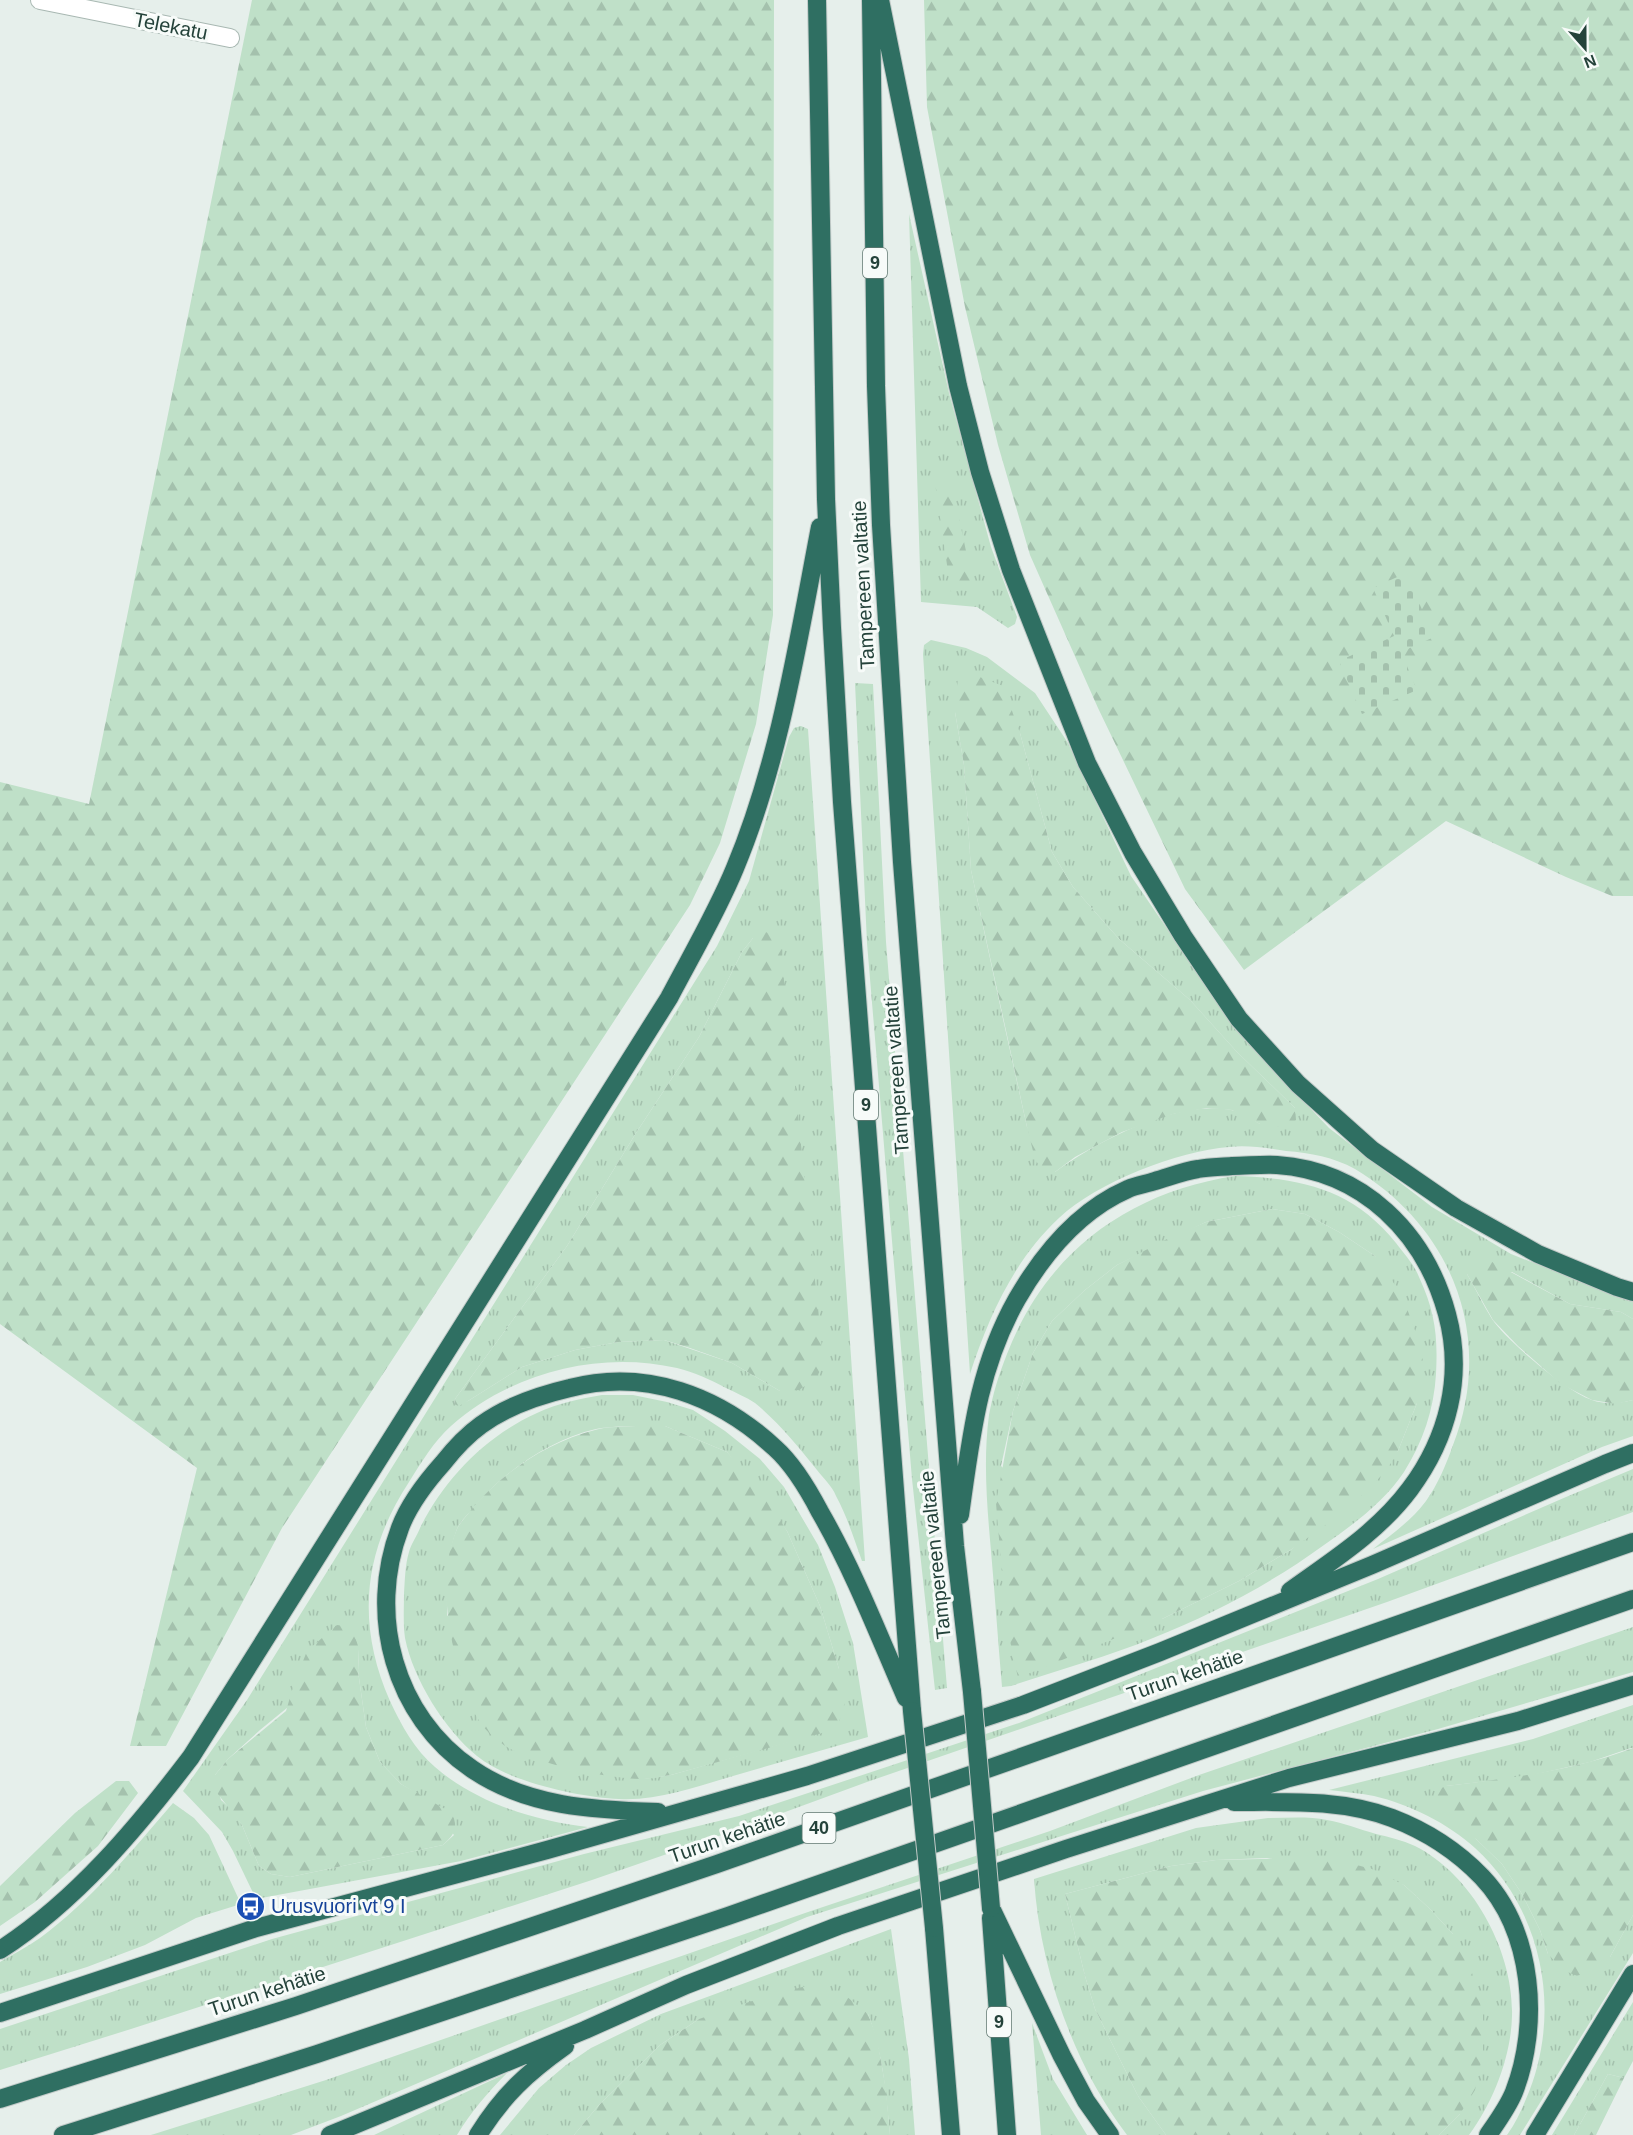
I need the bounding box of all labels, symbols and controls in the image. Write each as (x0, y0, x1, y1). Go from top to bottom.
street label: Telekatu (132, 8, 210, 44)
north arrow (1555, 18, 1615, 78)
text: N (1582, 52, 1599, 72)
road number: 9 (863, 248, 887, 278)
street label: Tampereen valtatie (848, 500, 878, 670)
street label: Tampereen valtatie (879, 985, 913, 1155)
road number: 9 (854, 1090, 878, 1120)
street label: Tampereen valtatie (915, 1470, 955, 1640)
street label: Turun kehätie (1124, 1645, 1246, 1705)
street label: Turun kehätie (666, 1807, 788, 1867)
road number: 40 (802, 1813, 836, 1843)
bus stop icon: Urusvuori vt 9 I (234, 1890, 266, 1922)
place label: Urusvuori vt 9 I (271, 1895, 405, 1917)
street label: Turun kehätie (206, 1962, 328, 2020)
road number: 9 (987, 2007, 1011, 2037)

